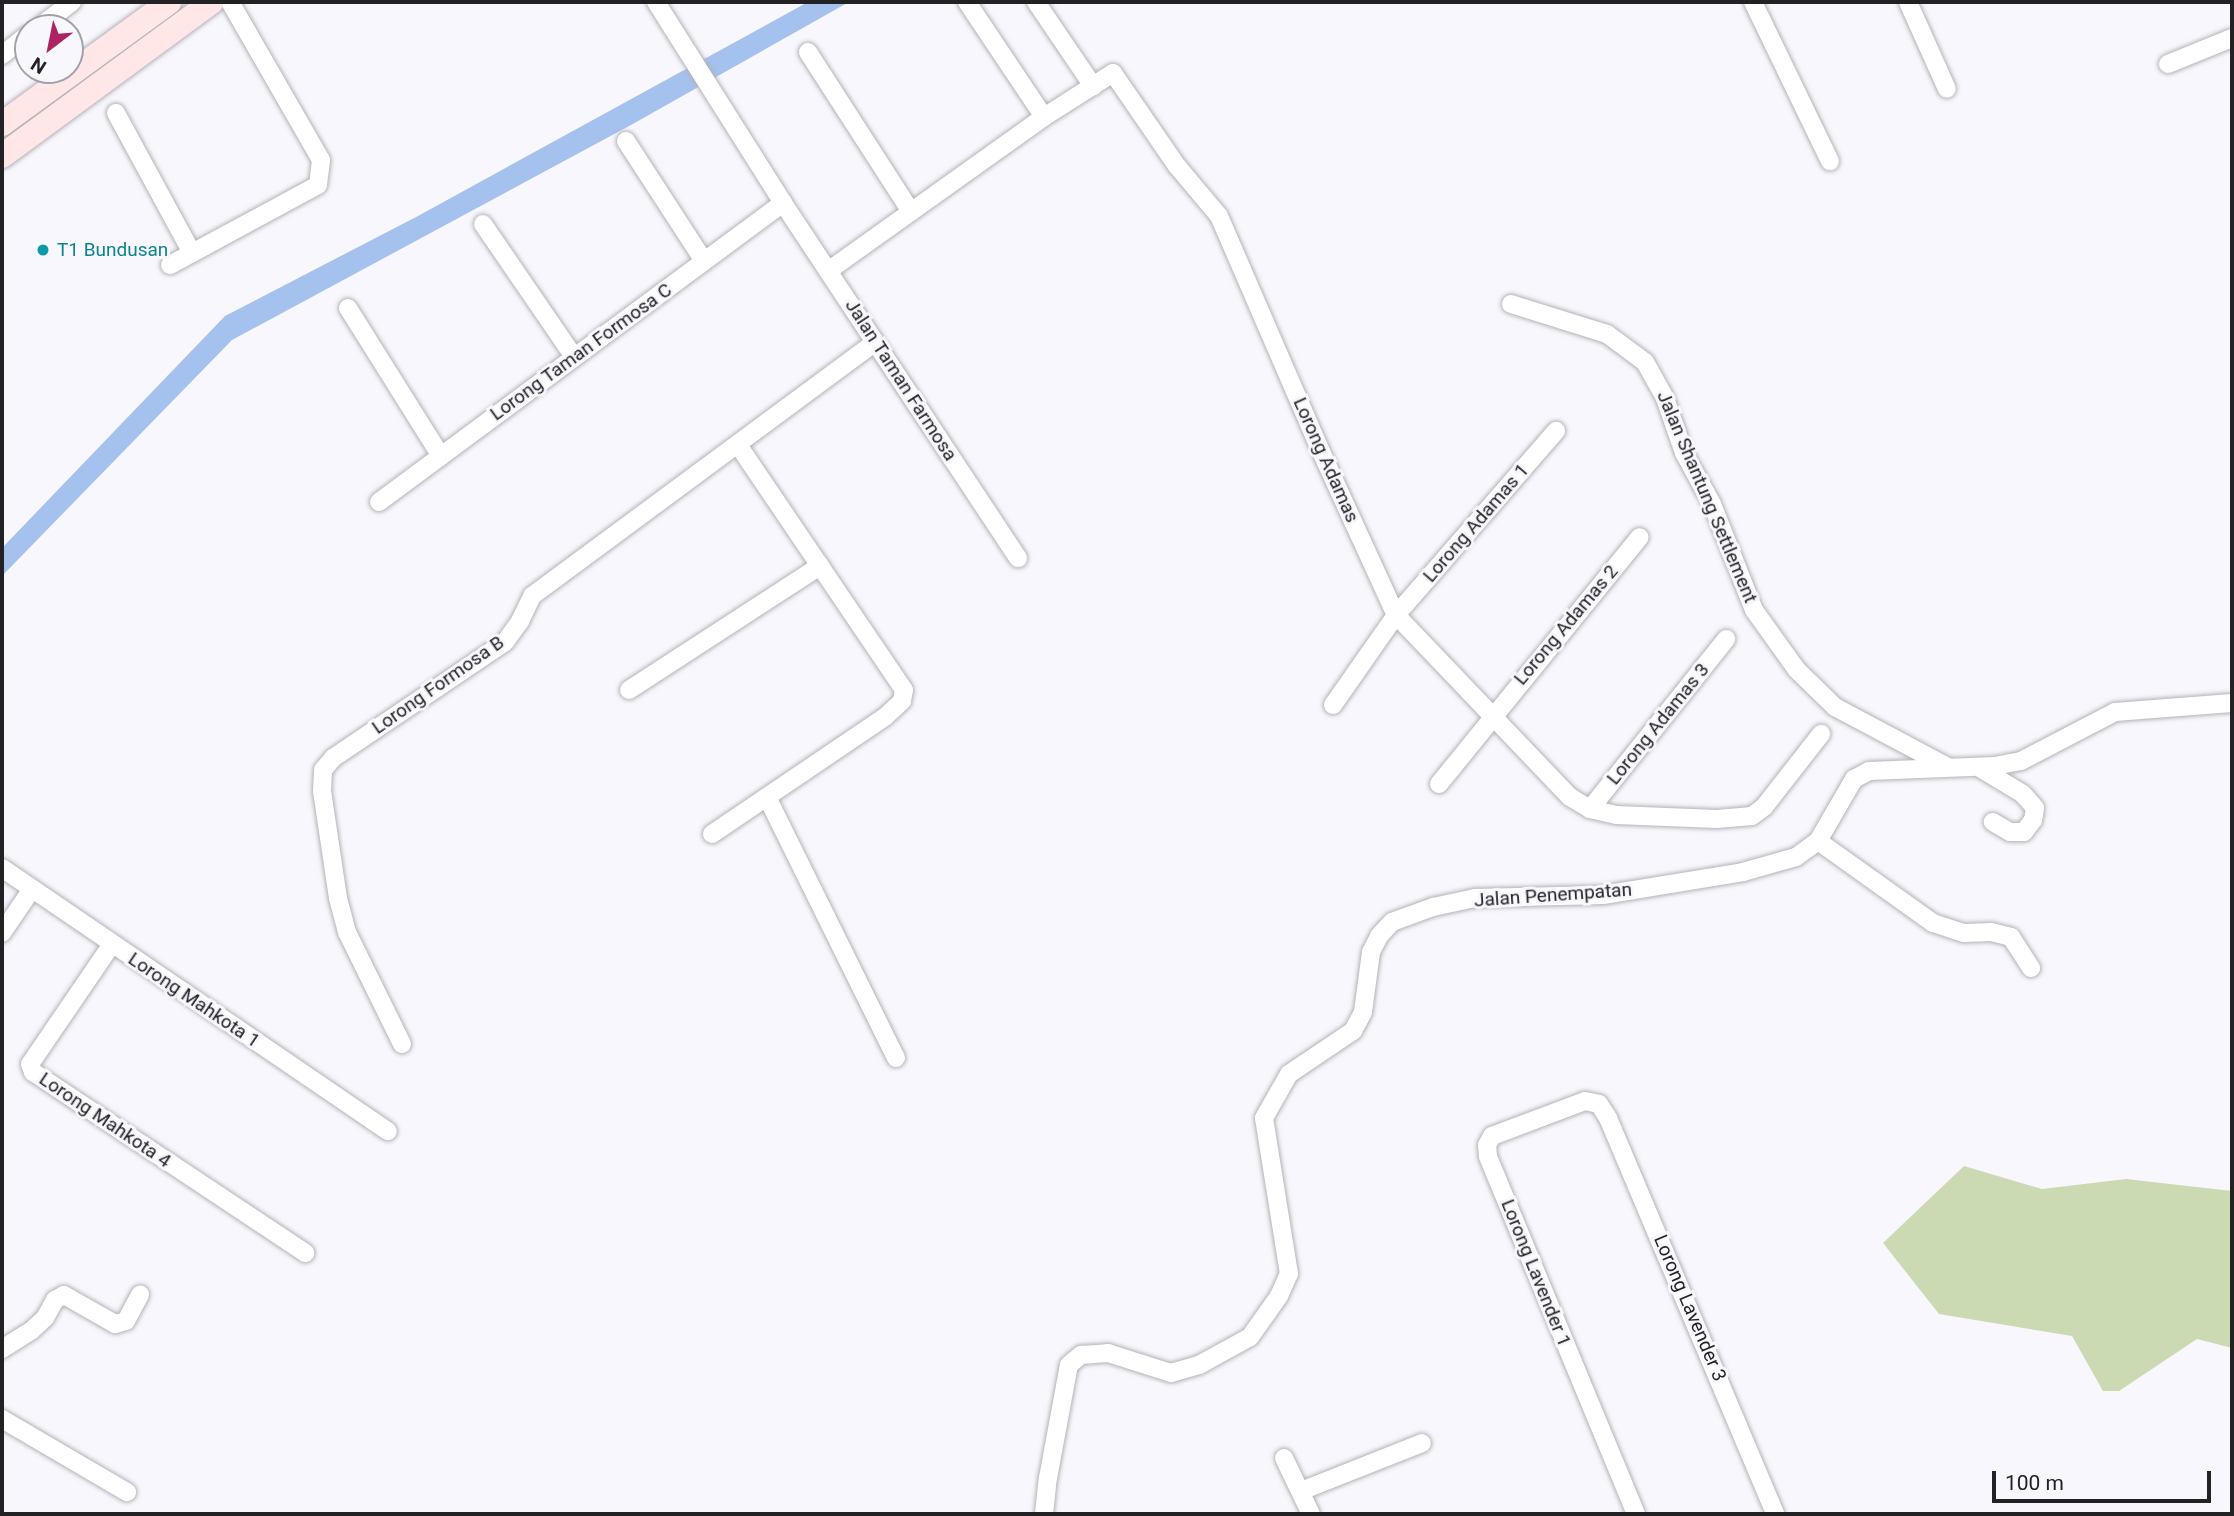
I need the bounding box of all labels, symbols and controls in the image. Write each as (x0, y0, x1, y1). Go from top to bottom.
north arrow (14, 14, 84, 84)
text: N (27, 52, 50, 79)
place label: T1 Bundusan (57, 239, 168, 261)
marker: T1 Bundusan (35, 242, 51, 258)
street label: Lorong Taman Formosa C (486, 278, 676, 426)
street label: Jalan Taman Farmosa (840, 295, 962, 465)
street label: Jalan Shantung Settlement (1652, 388, 1762, 606)
street label: Lorong Adamas (1288, 394, 1364, 526)
street label: Lorong Adamas 1 (1418, 459, 1534, 587)
street label: Lorong Adamas 2 (1509, 560, 1623, 690)
street label: Lorong Formosa B (368, 631, 508, 739)
street label: Lorong Adamas 3 (1602, 659, 1714, 789)
street label: Jalan Penempatan (1473, 878, 1633, 912)
street label: Lorong Mahkota 1 (124, 948, 264, 1052)
street label: Lorong Mahkota 4 (35, 1068, 175, 1172)
street label: Lorong Lavender 1 (1496, 1196, 1576, 1350)
street label: Lorong Lavender 3 (1649, 1231, 1731, 1385)
scale bar (1996, 1456, 2215, 1500)
text: 100 m (2005, 1471, 2064, 1495)

